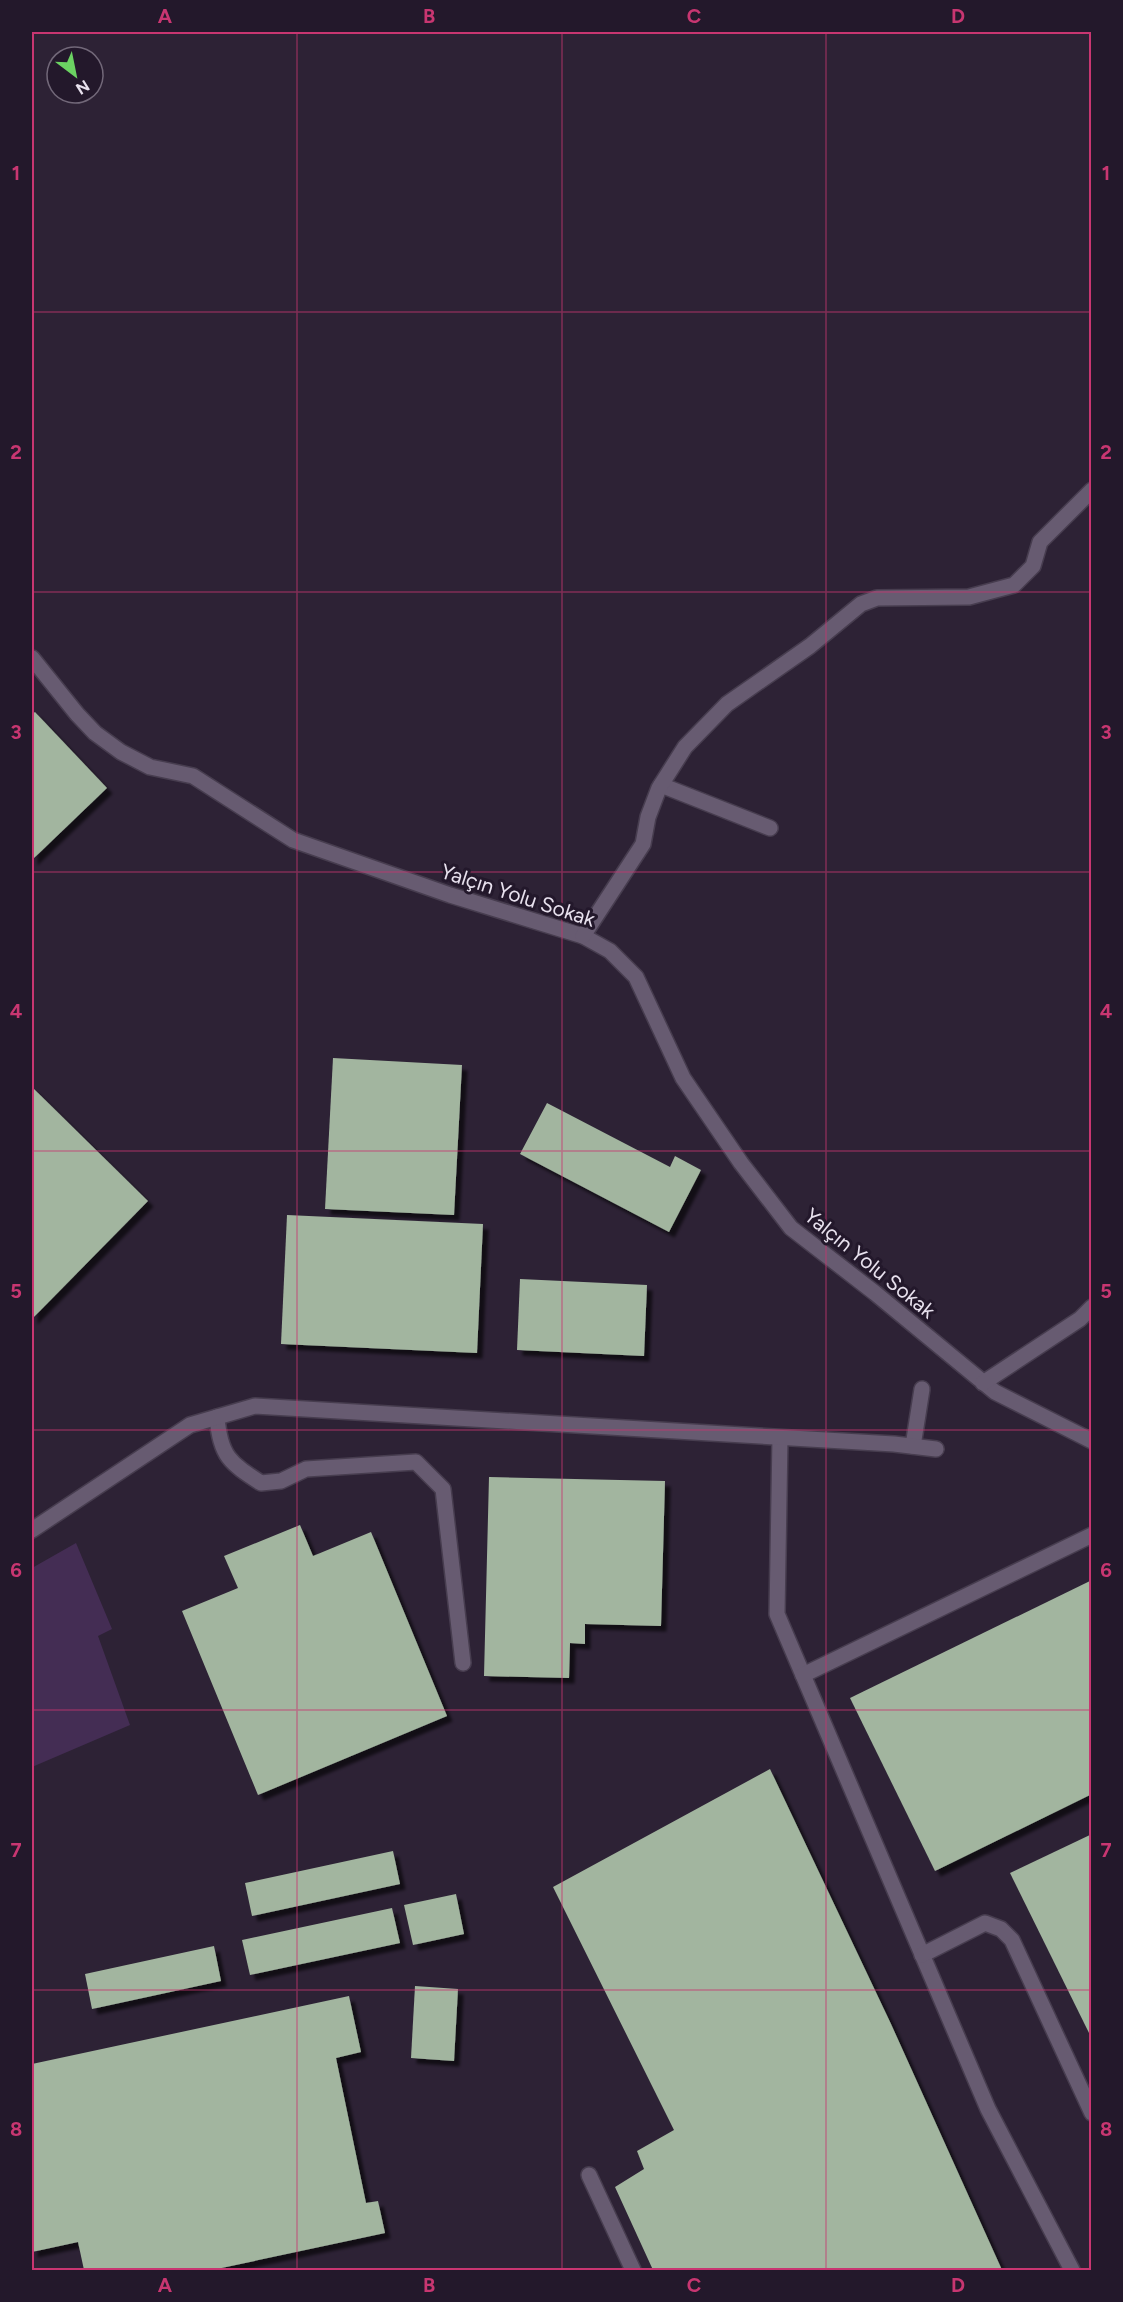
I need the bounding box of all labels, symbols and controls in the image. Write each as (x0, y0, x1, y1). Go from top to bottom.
text: A (158, 4, 173, 28)
text: B (423, 4, 435, 28)
text: C (687, 4, 701, 28)
text: D (951, 4, 965, 28)
north arrow (45, 45, 105, 105)
text: N (72, 76, 93, 99)
text: 1 (12, 161, 20, 185)
text: 1 (1102, 161, 1110, 185)
text: 2 (10, 440, 22, 464)
text: 2 (1100, 440, 1112, 464)
text: 3 (10, 720, 22, 744)
text: 3 (1100, 720, 1112, 744)
street label: Yalçın Yolu Sokak (438, 858, 599, 932)
text: 4 (10, 999, 23, 1023)
text: 4 (1100, 999, 1113, 1023)
street label: Yalçın Yolu Sokak (800, 1203, 941, 1324)
text: 5 (10, 1279, 22, 1303)
text: 5 (1100, 1279, 1112, 1303)
text: 6 (10, 1558, 22, 1582)
text: 6 (1100, 1558, 1112, 1582)
text: 7 (10, 1838, 22, 1862)
text: 7 (1100, 1838, 1112, 1862)
text: 8 (10, 2117, 22, 2141)
text: 8 (1100, 2117, 1112, 2141)
text: A (158, 2273, 173, 2297)
text: B (423, 2273, 435, 2297)
text: C (687, 2273, 701, 2297)
text: D (951, 2273, 965, 2297)

